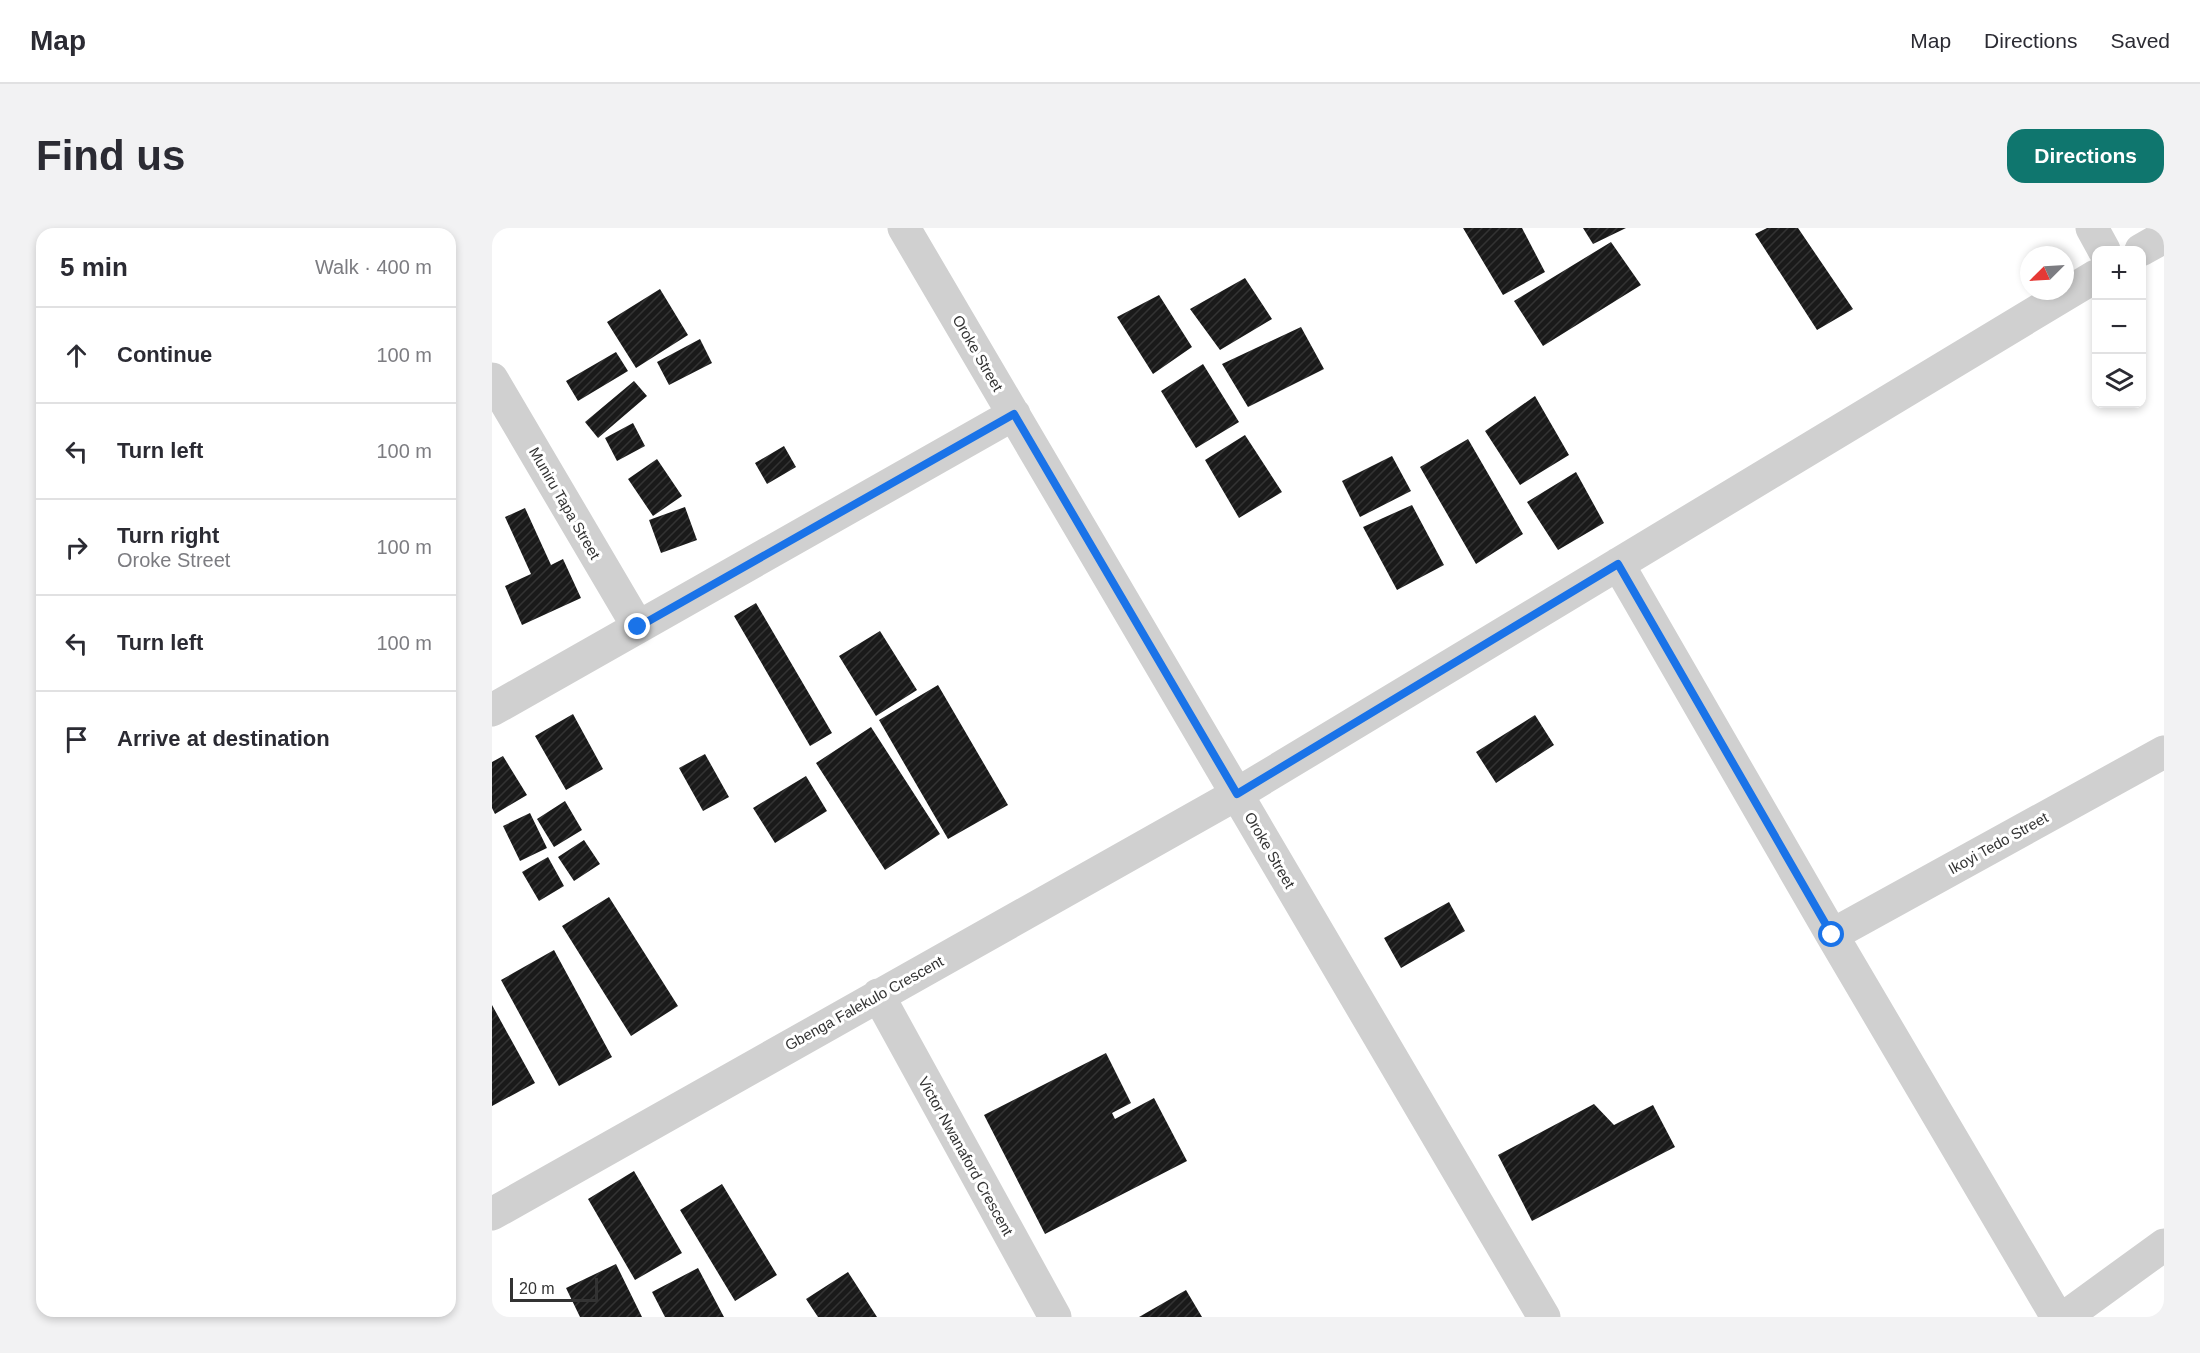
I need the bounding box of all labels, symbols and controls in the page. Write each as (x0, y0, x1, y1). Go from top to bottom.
text: Map (30, 25, 86, 56)
text: Map (1910, 29, 1951, 52)
text: Directions (1984, 29, 2077, 52)
text: Saved (2110, 29, 2170, 52)
button: Directions (2007, 129, 2164, 183)
text: Find us (36, 132, 185, 179)
north arrow (2020, 246, 2074, 300)
map controls (2092, 246, 2146, 408)
button: + (2092, 246, 2146, 300)
text: 5 min (60, 252, 128, 282)
text: Walk · 400 m (315, 256, 432, 278)
button: − (2092, 300, 2146, 354)
street label: Oroke Street (949, 312, 1007, 395)
icon: ahead (60, 339, 93, 372)
text: Continue (117, 342, 212, 367)
text: 100 m (376, 344, 432, 366)
button: layers (2092, 354, 2146, 408)
icon: left (60, 435, 93, 468)
text: Turn left (117, 438, 203, 463)
text: 100 m (376, 440, 432, 462)
street label: Muniru Tapa Street (526, 444, 604, 563)
text: Turn right (117, 523, 219, 548)
icon: right (60, 531, 93, 564)
text: 100 m (376, 536, 432, 558)
text: Oroke Street (117, 549, 230, 571)
route end (624, 613, 650, 639)
icon: left (60, 627, 93, 660)
text: Turn left (117, 630, 203, 655)
text: 100 m (376, 632, 432, 654)
icon: arrive (60, 723, 93, 756)
text: Arrive at destination (117, 726, 330, 751)
street label: Ikoyi Tedo Street (1945, 808, 2052, 877)
street label: Oroke Street (1241, 809, 1299, 892)
route start (1818, 921, 1844, 947)
street label: Gbenga Falekulo Crescent (782, 952, 947, 1054)
street label: Victor Nwanaford Crescent (915, 1074, 1017, 1239)
scale bar (510, 1275, 598, 1302)
text: 20 m (519, 1280, 555, 1297)

